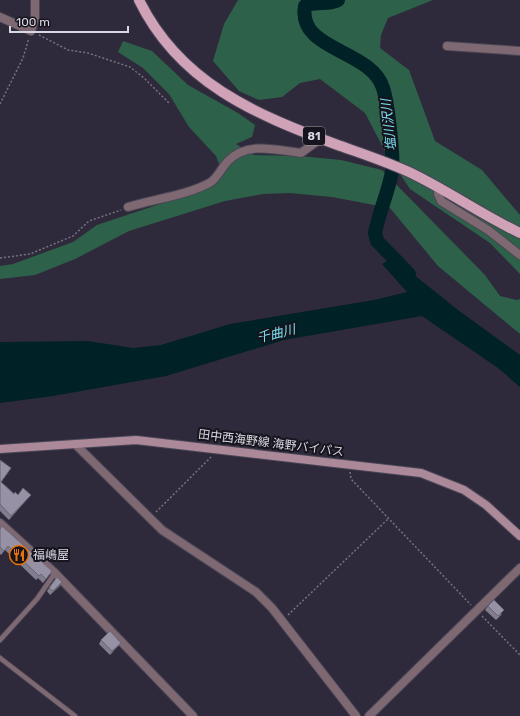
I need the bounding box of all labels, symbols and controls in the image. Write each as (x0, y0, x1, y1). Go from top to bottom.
scale bar (10, 8, 128, 34)
text: 100 m (16, 15, 50, 29)
water label: 塩川沢川 (378, 96, 399, 152)
road number: 81 (303, 127, 325, 145)
water label: 千曲川 (255, 321, 299, 345)
street label: 田中西海野線 海野バイパス (197, 427, 345, 459)
restaurant icon: 福嶋屋 (8, 544, 30, 566)
place label: 福嶋屋 (33, 548, 69, 562)

